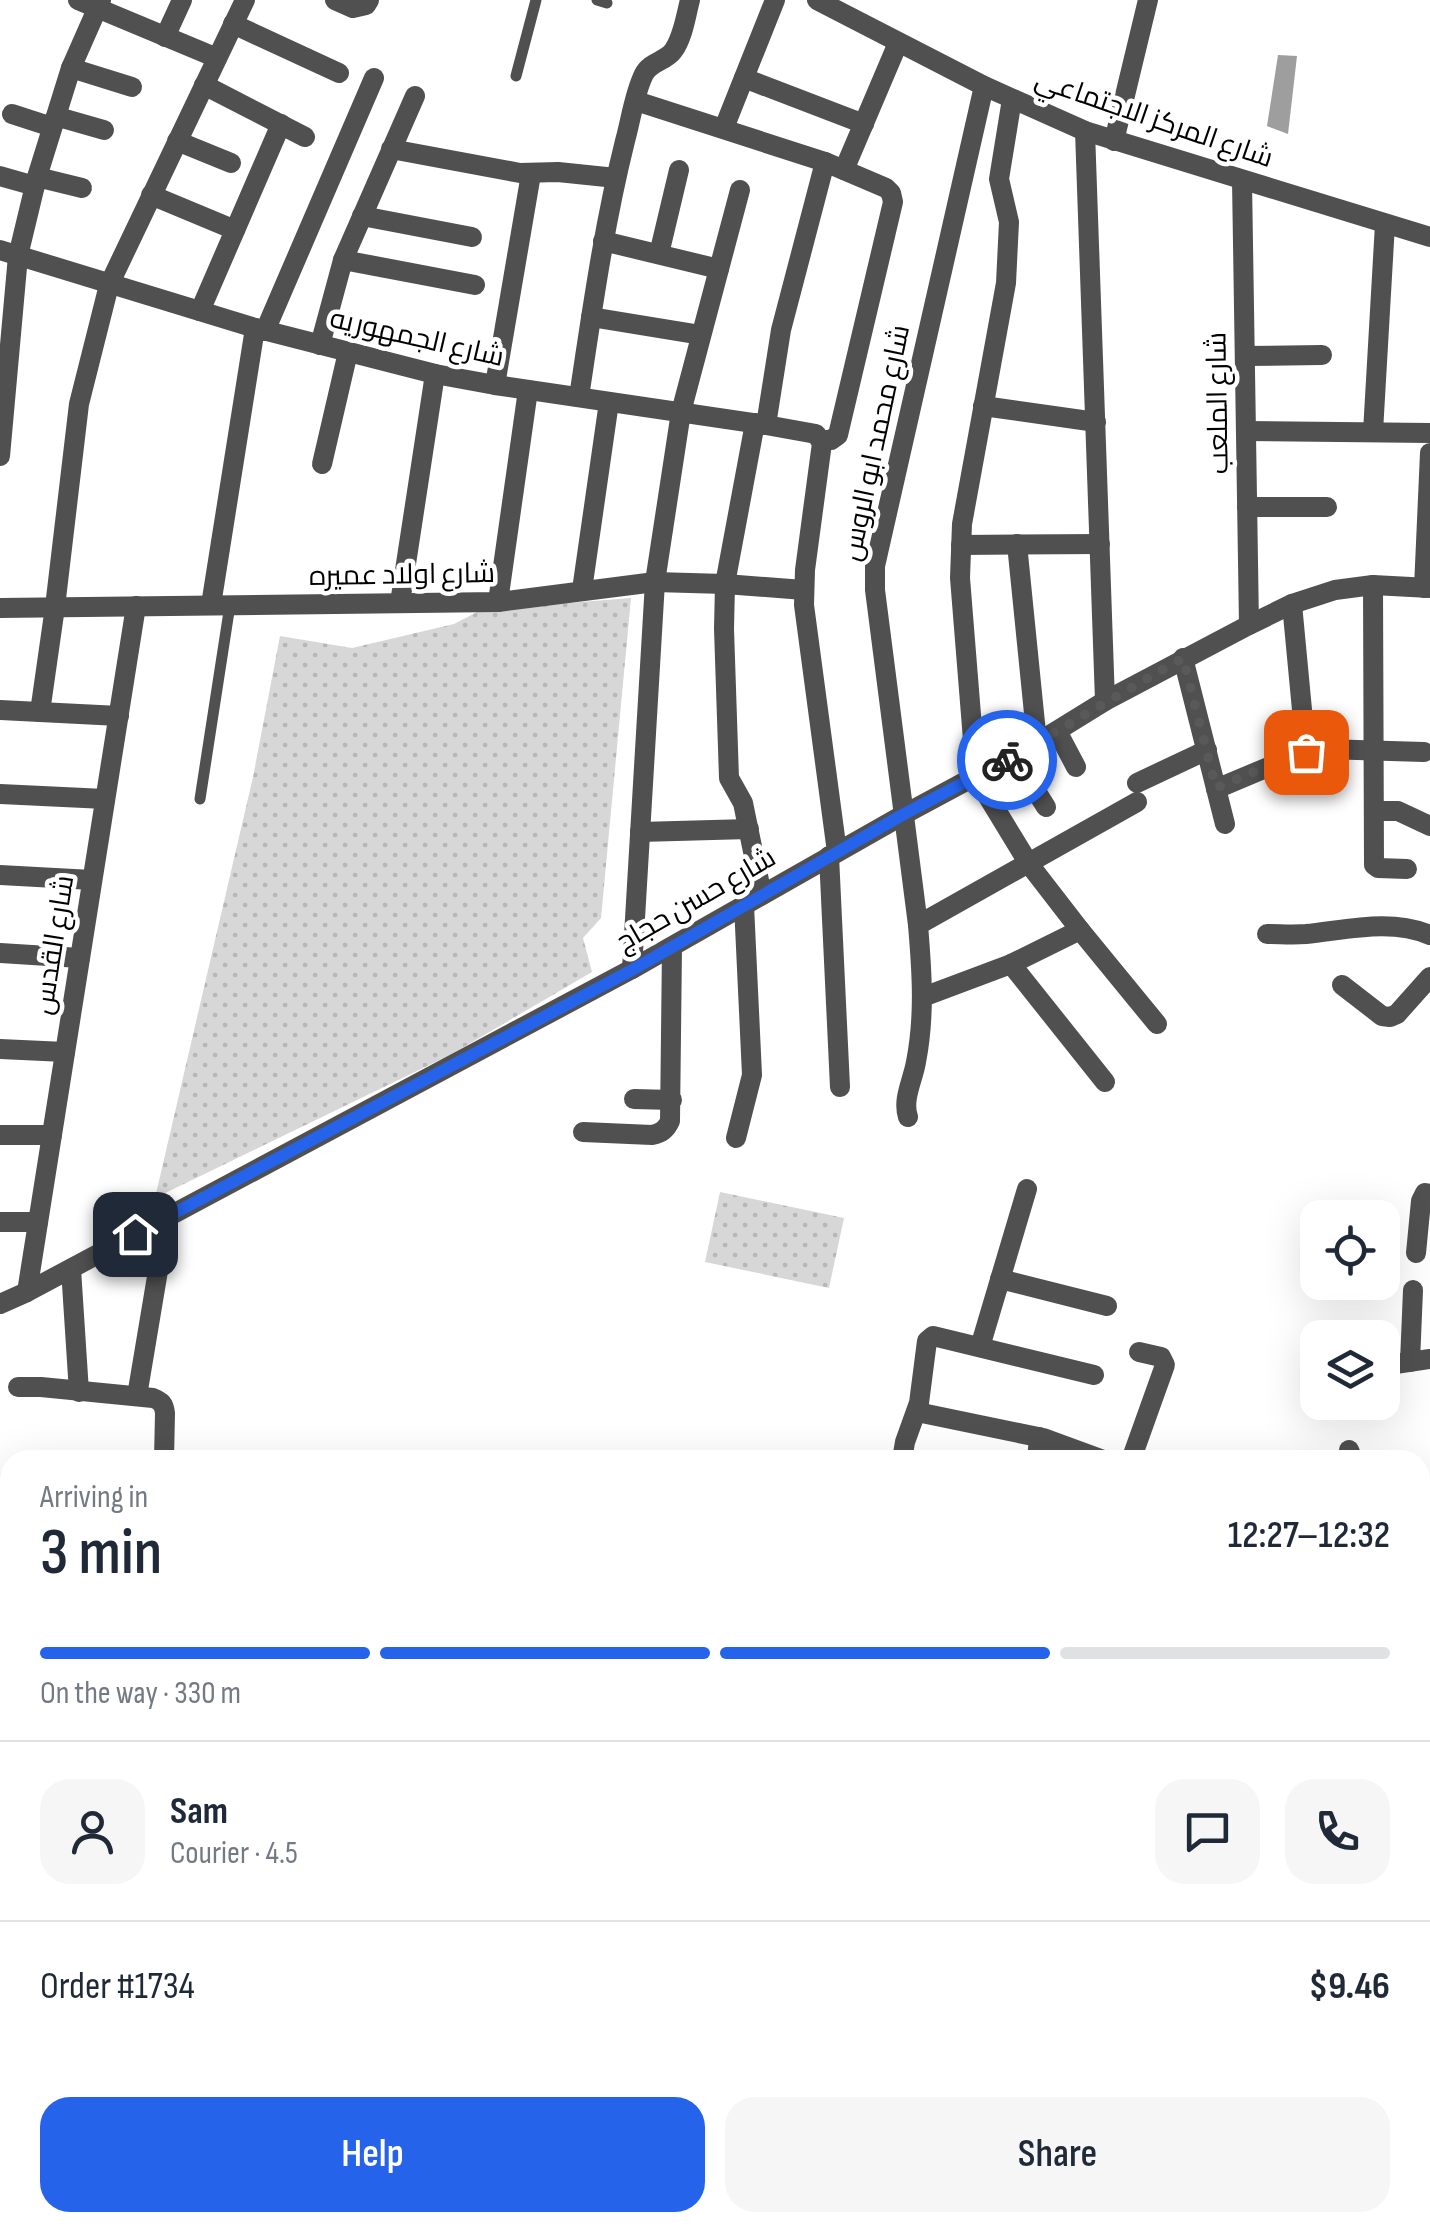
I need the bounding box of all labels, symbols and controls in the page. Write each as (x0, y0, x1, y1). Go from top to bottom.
street label: شارع المركز الاجتماعي (1029, 63, 1277, 179)
street label: شارع الجمهوريه (327, 302, 507, 375)
street label: شارع محمد ابو الروس (835, 322, 918, 564)
street label: شارع الملعب (1200, 332, 1237, 474)
street label: شارع اولاد عميره (309, 557, 495, 594)
courier (957, 710, 1057, 810)
pin (1264, 710, 1349, 795)
icon: bag (1279, 725, 1334, 780)
icon: bike (980, 733, 1035, 788)
street label: شارع حسن حجاج (610, 841, 782, 960)
street label: شارع القدس (27, 873, 82, 1017)
pin (93, 1192, 178, 1277)
map controls (1300, 1200, 1400, 1420)
button: locate (1300, 1200, 1400, 1300)
icon: home (108, 1207, 163, 1262)
button: layers (1300, 1320, 1400, 1420)
text: Arriving in (40, 1478, 148, 1517)
text: 12:27–12:32 (1228, 1513, 1390, 1558)
text: 3 min (40, 1515, 162, 1593)
text: On the way · 330 m (40, 1674, 241, 1713)
button: person (40, 1779, 145, 1884)
button: chat (1155, 1779, 1260, 1884)
button: phone (1285, 1779, 1390, 1884)
text: Sam (170, 1789, 228, 1834)
text: Courier · 4.5 (170, 1834, 298, 1873)
text: Order #1734 (40, 1964, 195, 2009)
text: $9.46 (1309, 1964, 1390, 2009)
button: Help (40, 2097, 705, 2212)
button: Share (725, 2097, 1390, 2212)

